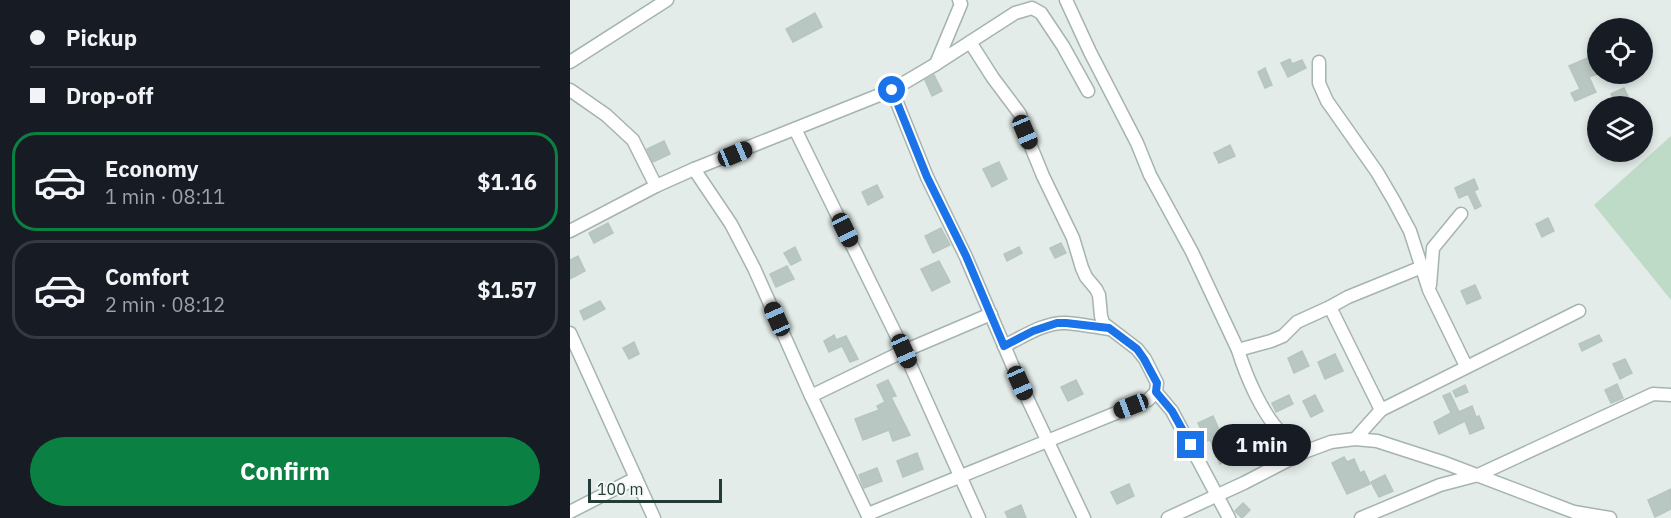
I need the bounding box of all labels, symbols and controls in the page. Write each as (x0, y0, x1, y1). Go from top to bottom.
map controls (1587, 18, 1653, 162)
button: locate (1587, 18, 1653, 84)
text: Pickup (66, 23, 137, 52)
route start (878, 76, 905, 103)
text: Drop-off (66, 81, 153, 110)
button: layers (1587, 96, 1653, 162)
car (1010, 112, 1040, 152)
car (715, 139, 755, 169)
text: Economy (105, 154, 199, 183)
icon: car (33, 155, 87, 209)
text: $1.16 (477, 167, 537, 196)
text: 1 min · 08:11 (105, 183, 225, 210)
car (829, 210, 861, 250)
text: Comfort (105, 262, 189, 291)
icon: car (33, 263, 87, 317)
text: $1.57 (477, 275, 537, 304)
text: 2 min · 08:12 (105, 291, 225, 318)
car (761, 299, 793, 339)
car (888, 331, 920, 371)
car (1004, 363, 1036, 403)
car (1111, 391, 1151, 421)
callout: 1 min (1212, 424, 1311, 466)
route end (1177, 431, 1204, 458)
text: 1 min (1235, 431, 1288, 458)
button: Confirm (30, 437, 540, 506)
scale bar (588, 476, 722, 504)
text: 100 m (597, 479, 644, 499)

